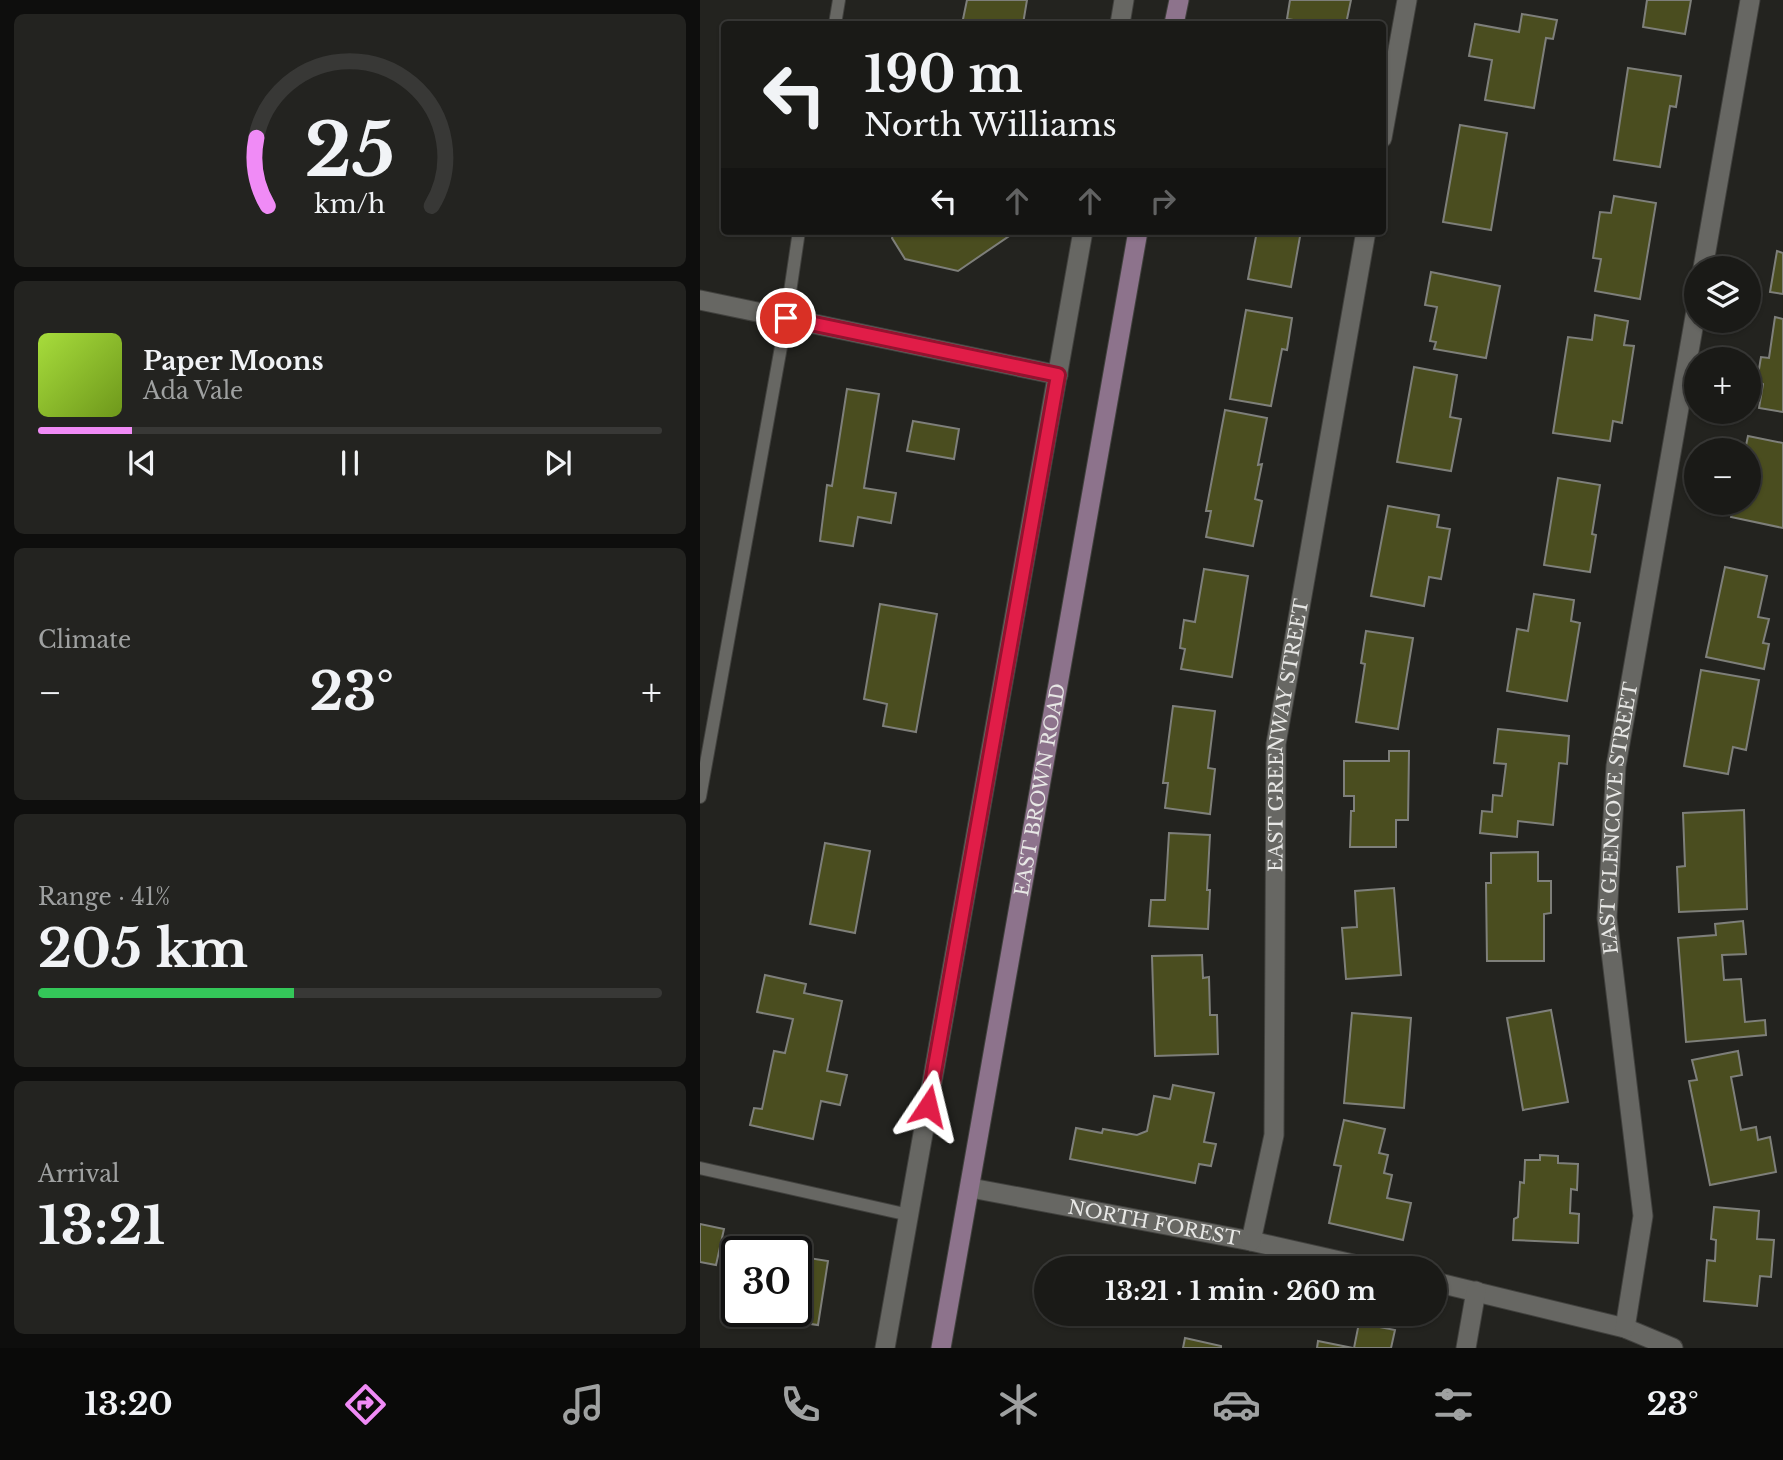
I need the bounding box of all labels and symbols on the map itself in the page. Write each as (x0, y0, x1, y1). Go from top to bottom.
pin (756, 288, 816, 348)
street label: EAST GREENWAY STREET (1263, 597, 1313, 872)
street label: EAST GLENCOVE STREET (1595, 680, 1642, 956)
street label: EAST BROWN ROAD (1009, 681, 1070, 898)
position arrow (891, 1069, 965, 1143)
street label: NORTH FOREST (1066, 1195, 1241, 1250)
speed limit sign: 30 (721, 1236, 812, 1327)

